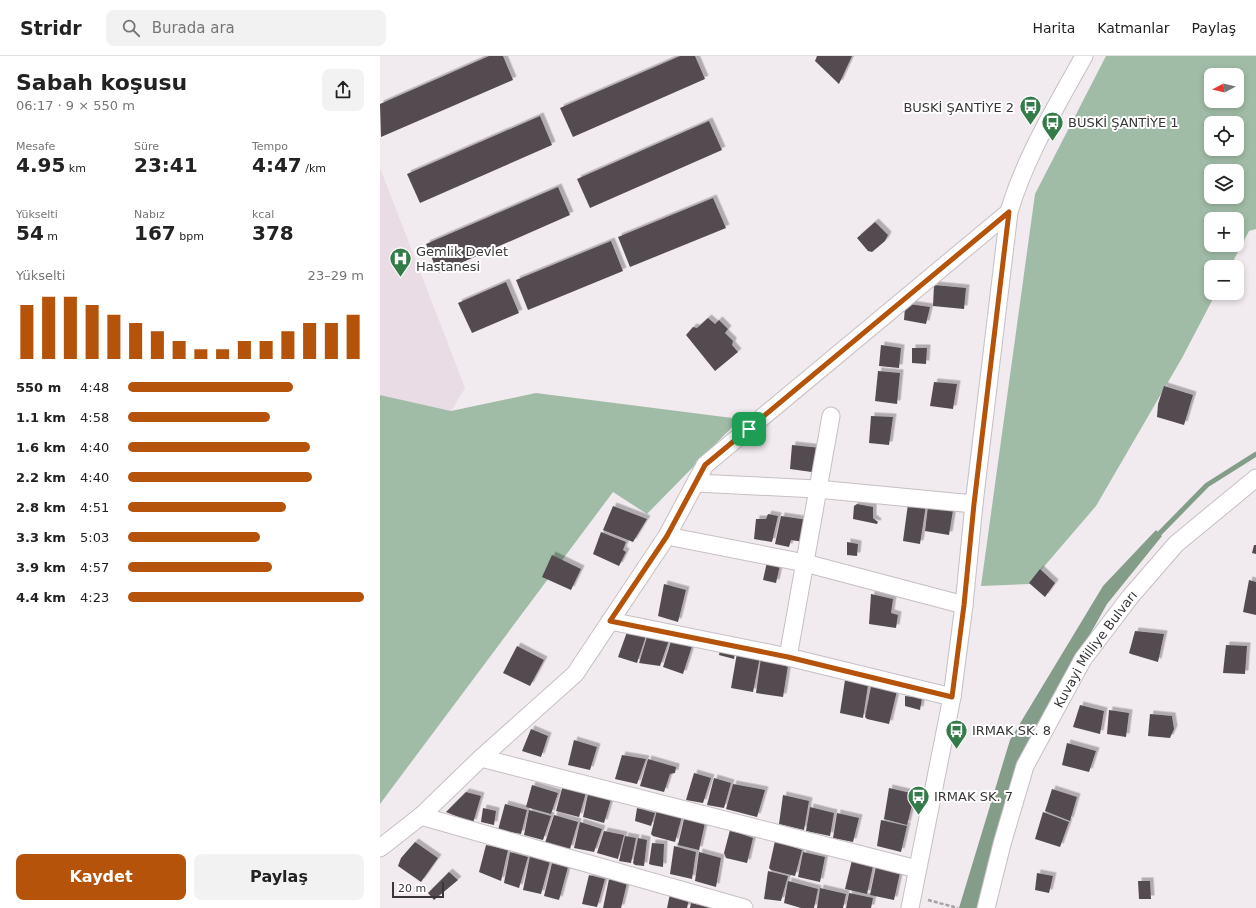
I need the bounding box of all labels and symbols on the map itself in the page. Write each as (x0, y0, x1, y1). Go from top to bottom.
north arrow (1204, 68, 1244, 108)
bus stop icon: BUSKİ ŞANTİYE 2 (1017, 94, 1043, 127)
place label: BUSKİ ŞANTİYE 2 (903, 100, 1014, 115)
bus stop icon: BUSKİ ŞANTİYE 1 (1040, 109, 1066, 142)
place label: BUSKİ ŞANTİYE 1 (1068, 115, 1179, 130)
place label: Gemlik Devlet Hastanesi (416, 244, 508, 274)
hospital icon: Gemlik Devlet Hastanesi (388, 245, 414, 278)
pin (732, 412, 766, 446)
street label: Kuvayi Milliye Bulvarı (1051, 587, 1140, 710)
bus stop icon: IRMAK SK. 8 (944, 717, 970, 750)
place label: IRMAK SK. 8 (972, 723, 1051, 738)
bus stop icon: IRMAK SK. 7 (906, 783, 932, 816)
place label: IRMAK SK. 7 (934, 789, 1013, 804)
scale bar (392, 880, 444, 899)

